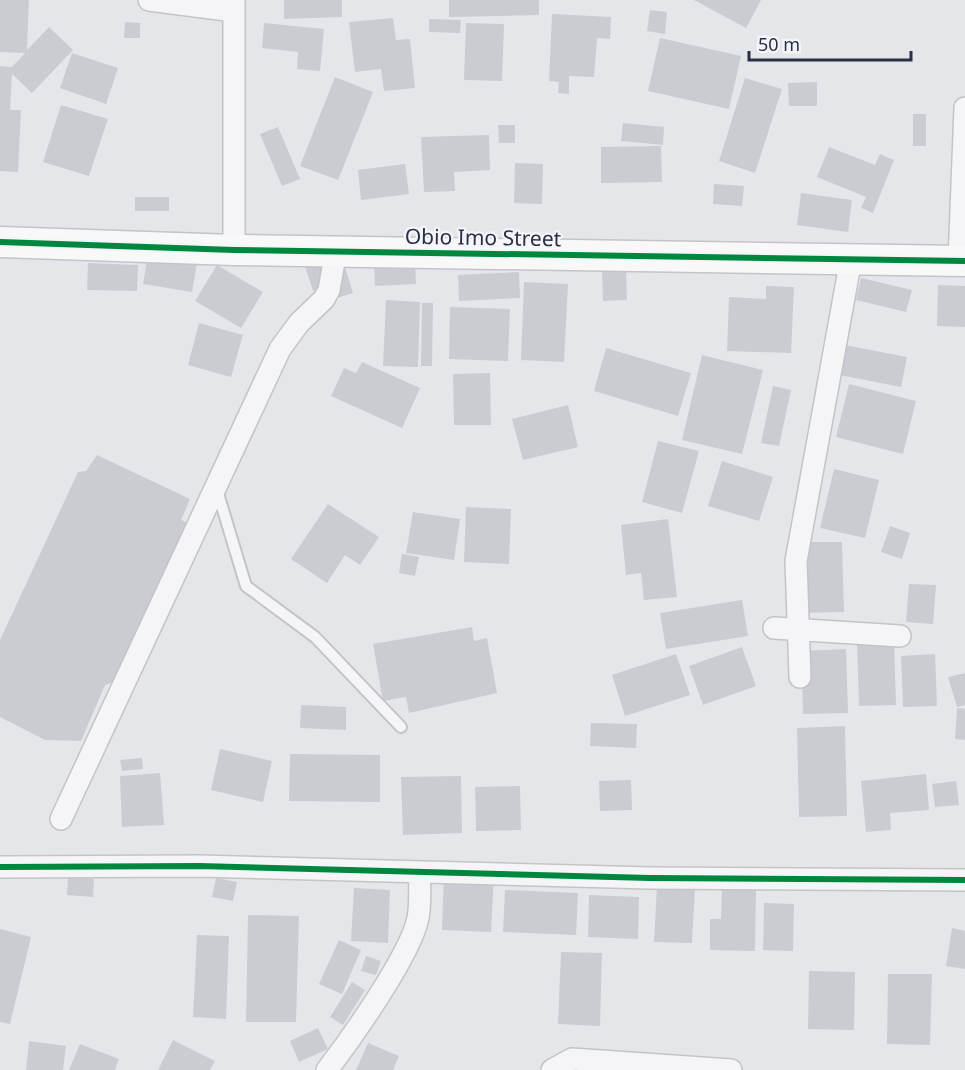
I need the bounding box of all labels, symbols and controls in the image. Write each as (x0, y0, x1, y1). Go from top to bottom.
scale bar (749, 24, 911, 62)
text: 50 m (758, 32, 800, 56)
street label: Obio Imo Street (405, 222, 562, 252)

